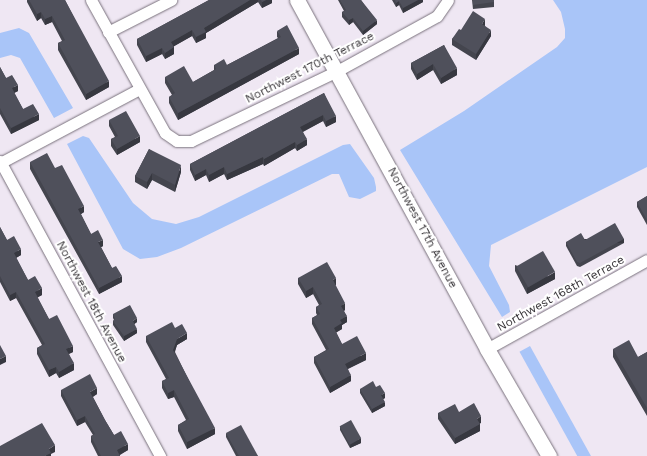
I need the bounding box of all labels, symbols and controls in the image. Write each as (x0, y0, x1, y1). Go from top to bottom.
street label: Northwest 170th Terrace (243, 29, 377, 107)
street label: Northwest 17th Avenue (384, 165, 460, 291)
street label: Northwest 18th Avenue (53, 239, 129, 365)
street label: Northwest 168th Terrace (495, 253, 627, 335)

